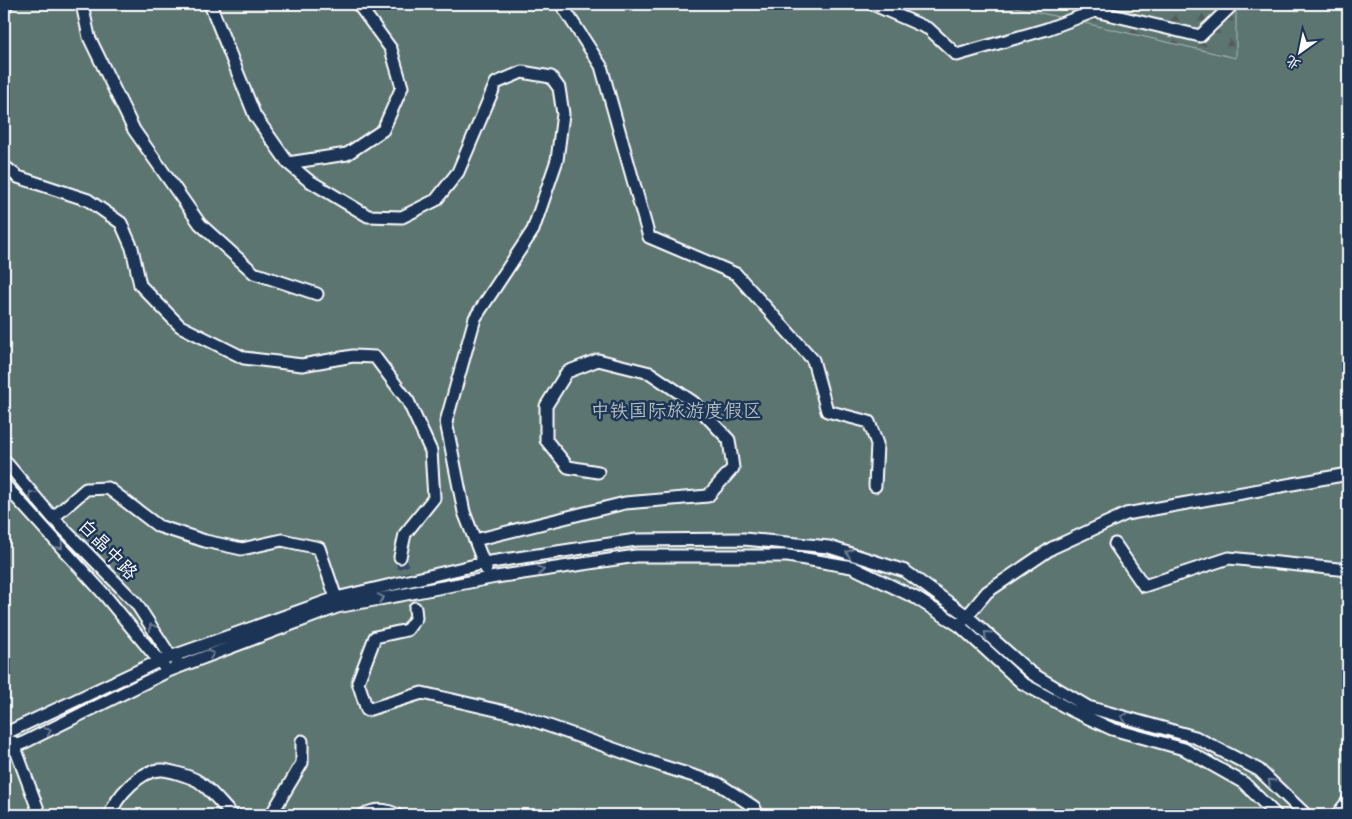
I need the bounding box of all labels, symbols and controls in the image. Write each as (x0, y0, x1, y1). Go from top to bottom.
north arrow (1274, 28, 1324, 78)
text: 北 (1283, 52, 1304, 73)
park label: 中铁国际旅游度假区 (590, 399, 762, 422)
one-way arrow (29, 490, 38, 499)
street label: 白晶中路 (73, 514, 143, 584)
one-way arrow (54, 540, 63, 549)
one-way arrow (845, 549, 854, 559)
one-way arrow (538, 565, 546, 576)
one-way arrow (377, 594, 386, 604)
one-way arrow (149, 624, 158, 633)
one-way arrow (984, 631, 993, 640)
one-way arrow (206, 650, 215, 660)
one-way arrow (1120, 712, 1129, 723)
one-way arrow (43, 727, 52, 737)
one-way arrow (1268, 779, 1277, 788)

